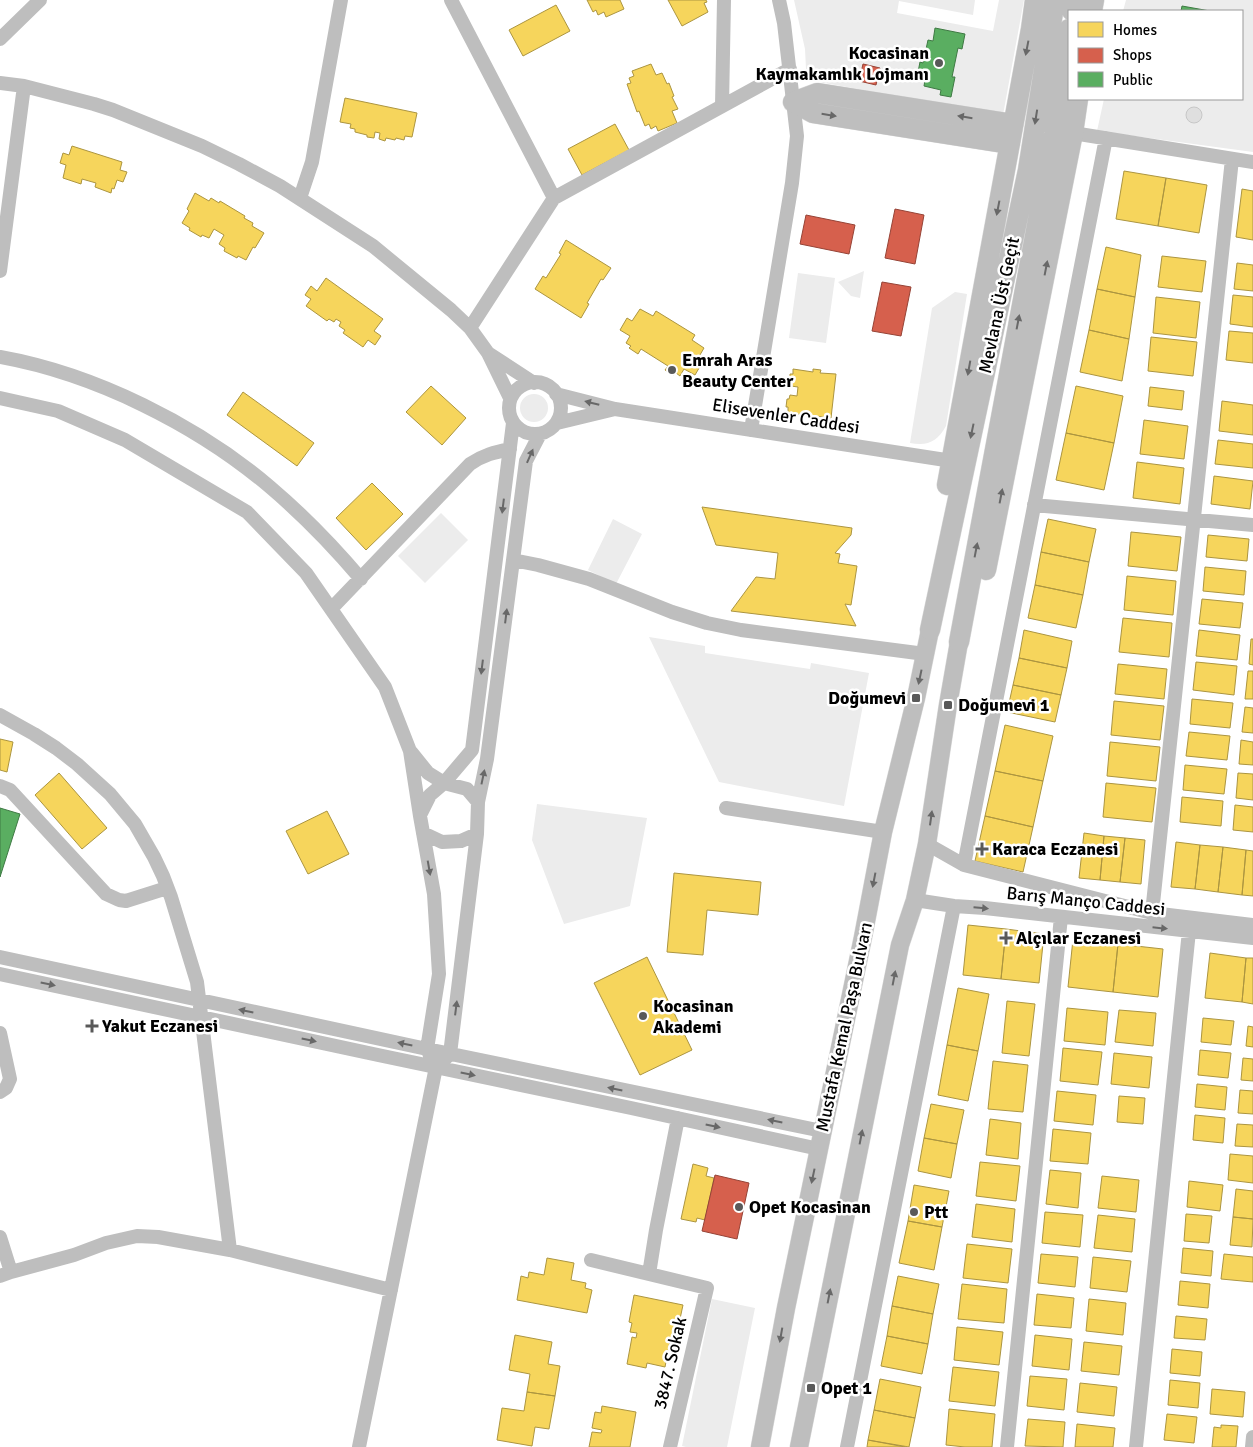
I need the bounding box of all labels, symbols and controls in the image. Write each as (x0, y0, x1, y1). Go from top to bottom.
legend (1068, 10, 1243, 100)
text: Homes (1113, 21, 1157, 39)
one-way arrow (1023, 41, 1031, 57)
place label: Kocasinan Kaymakamlık Lojmanı (756, 42, 929, 85)
text: Shops (1113, 46, 1152, 64)
marker: Kocasinan Kaymakamlık Lojmanı (933, 57, 945, 69)
text: Public (1113, 71, 1153, 89)
one-way arrow (1032, 110, 1040, 126)
one-way arrow (822, 112, 838, 120)
one-way arrow (957, 112, 973, 120)
one-way arrow (994, 200, 1002, 216)
street label: Mevlana Üst Geçit (974, 235, 1024, 375)
one-way arrow (1042, 260, 1050, 276)
one-way arrow (1015, 313, 1023, 329)
place label: Emrah Aras Beauty Center (682, 349, 794, 392)
one-way arrow (964, 360, 972, 376)
marker: Emrah Aras Beauty Center (666, 364, 678, 376)
street label: Elisevenler Caddesi (711, 393, 861, 439)
one-way arrow (584, 399, 599, 407)
one-way arrow (968, 423, 976, 439)
one-way arrow (526, 449, 534, 463)
one-way arrow (997, 488, 1005, 504)
one-way arrow (499, 498, 507, 514)
one-way arrow (972, 542, 980, 558)
one-way arrow (502, 608, 510, 624)
one-way arrow (478, 659, 486, 675)
one-way arrow (916, 670, 924, 685)
place label: Doğumevi (828, 687, 906, 709)
marker: Doğumevi (910, 692, 922, 704)
place label: Doğumevi 1 (958, 694, 1050, 716)
marker: Doğumevi 1 (942, 699, 954, 711)
one-way arrow (479, 769, 487, 785)
one-way arrow (927, 809, 935, 825)
place label: Karaca Eczanesi (992, 838, 1118, 860)
marker: Karaca Eczanesi (976, 843, 988, 855)
one-way arrow (426, 861, 434, 877)
one-way arrow (869, 872, 877, 888)
street label: Barış Manço Caddesi (1006, 882, 1166, 920)
one-way arrow (973, 904, 989, 912)
street label: Mustafa Kemal Paşa Bulvarı (811, 920, 877, 1134)
one-way arrow (1152, 924, 1168, 932)
place label: Alçılar Eczanesi (1016, 927, 1141, 949)
marker: Alçılar Eczanesi (1000, 932, 1012, 944)
one-way arrow (890, 969, 898, 985)
one-way arrow (40, 980, 56, 988)
place label: Kocasinan Akademi (653, 995, 734, 1038)
one-way arrow (452, 999, 460, 1015)
one-way arrow (238, 1006, 254, 1014)
marker: Kocasinan Akademi (637, 1010, 649, 1022)
place label: Yakut Eczanesi (101, 1015, 218, 1037)
marker: Yakut Eczanesi (86, 1020, 98, 1032)
one-way arrow (302, 1036, 317, 1044)
one-way arrow (397, 1040, 413, 1048)
one-way arrow (461, 1070, 476, 1078)
one-way arrow (607, 1084, 623, 1092)
one-way arrow (766, 1117, 782, 1125)
one-way arrow (705, 1122, 720, 1130)
one-way arrow (858, 1129, 866, 1145)
one-way arrow (809, 1169, 817, 1184)
place label: Opet Kocasinan (749, 1196, 871, 1218)
marker: Opet Kocasinan (733, 1201, 745, 1213)
place label: Ptt (924, 1201, 949, 1223)
marker: Ptt (908, 1206, 920, 1218)
one-way arrow (825, 1289, 833, 1304)
street label: 3847. Sokak (649, 1315, 691, 1411)
one-way arrow (776, 1328, 784, 1344)
place label: Opet 1 (821, 1377, 872, 1399)
marker: Opet 1 (805, 1382, 817, 1394)

